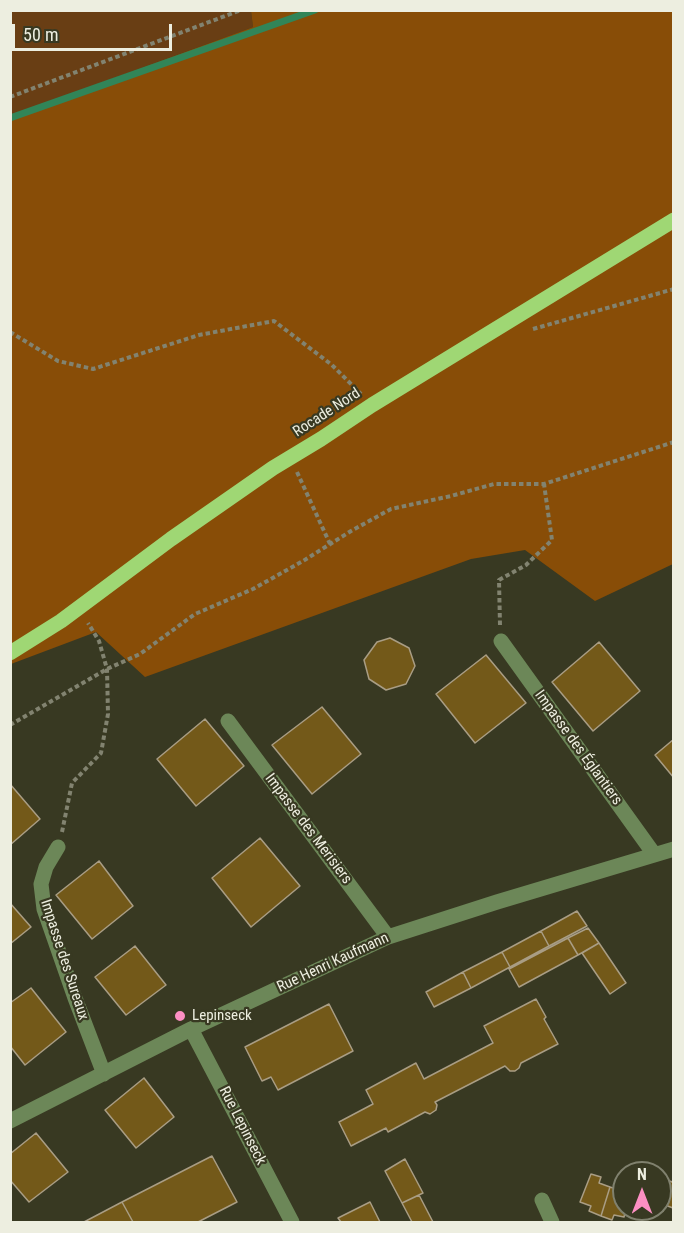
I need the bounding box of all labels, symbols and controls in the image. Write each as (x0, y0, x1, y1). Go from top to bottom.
scale bar (15, 12, 176, 50)
text: 50 m (23, 24, 58, 45)
street label: Rocade Nord (290, 385, 364, 441)
street label: Impasse des Églantiers (530, 687, 626, 809)
street label: Impasse des Merisiers (261, 770, 355, 888)
street label: Impasse des Sureaux (36, 897, 92, 1023)
street label: Rue Henri Kaufmann (274, 929, 392, 997)
place label: Lepinseck (192, 1007, 252, 1025)
marker: Lepinseck (173, 1009, 187, 1023)
street label: Rue Lepinseck (215, 1084, 269, 1168)
north arrow (612, 1161, 672, 1221)
text: N (637, 1165, 647, 1184)

